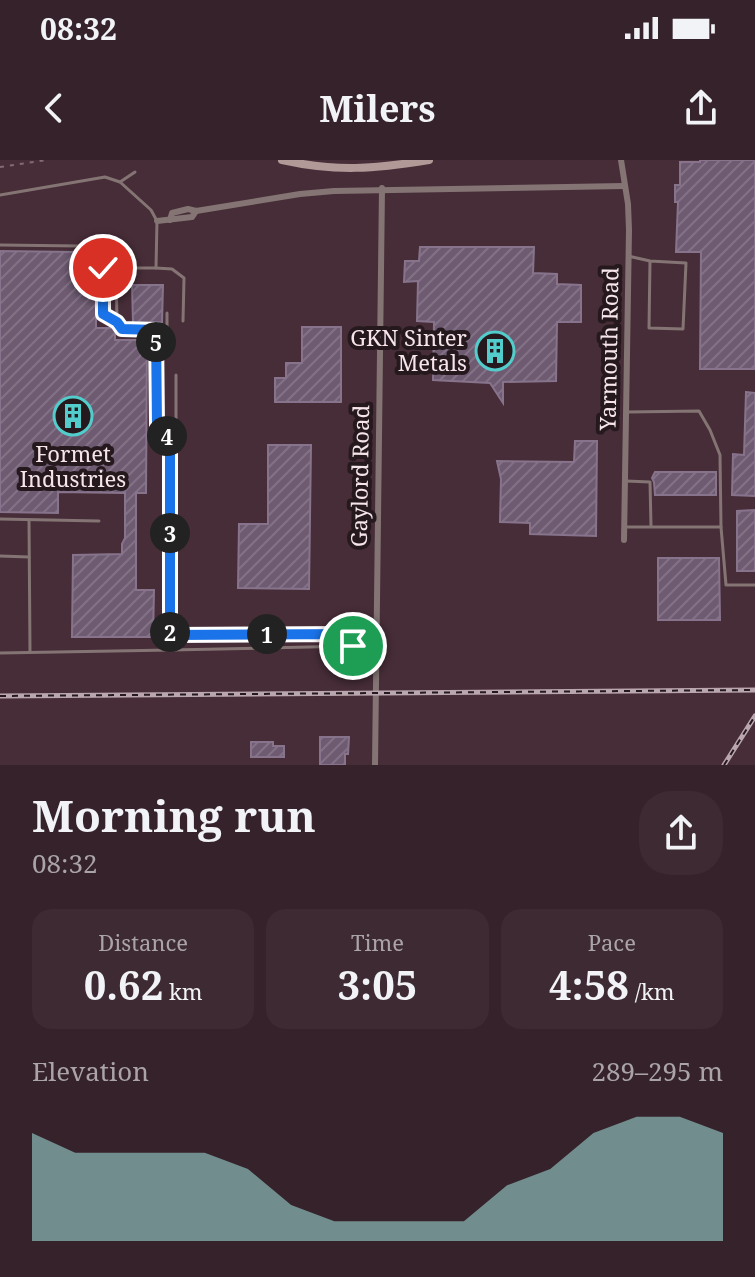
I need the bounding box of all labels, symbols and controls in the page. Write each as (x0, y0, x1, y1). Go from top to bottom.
text: 08:32 (40, 8, 117, 49)
text: Milers (319, 84, 436, 133)
icon: back (32, 86, 76, 130)
icon: share (679, 86, 723, 130)
pin (69, 234, 137, 302)
icon: check (81, 246, 125, 290)
street label: Yarmouth Road (592, 267, 624, 432)
pin: 5 (136, 322, 176, 362)
place label: GKN Sinter Metals (350, 322, 468, 377)
text: 5 (150, 327, 162, 357)
building icon: GKN Sinter Metals (474, 330, 516, 372)
building icon: Formet Industries (52, 395, 94, 437)
street label: Gaylord Road (343, 404, 375, 547)
pin: 4 (147, 416, 187, 456)
text: 4 (161, 421, 173, 451)
place label: Formet Industries (20, 438, 126, 493)
pin: 3 (150, 513, 190, 553)
text: 3 (164, 518, 176, 548)
pin: 2 (150, 612, 190, 652)
pin (319, 612, 387, 680)
pin: 1 (247, 614, 287, 654)
text: 2 (164, 617, 176, 647)
text: 1 (261, 619, 273, 649)
icon: arrive (331, 624, 375, 668)
text: Morning run (32, 785, 316, 845)
button: share (639, 791, 723, 875)
text: 08:32 (32, 845, 98, 881)
text: Distance (98, 927, 188, 957)
text: Time (351, 927, 404, 957)
text: Pace (588, 927, 636, 957)
text: 0.62 (84, 957, 163, 1012)
text: 3:05 (338, 957, 417, 1012)
text: 4:58 (549, 957, 629, 1012)
text: km (163, 976, 203, 1006)
text: /km (629, 976, 675, 1006)
text: Elevation (32, 1053, 149, 1089)
text: 289–295 m (591, 1053, 723, 1089)

